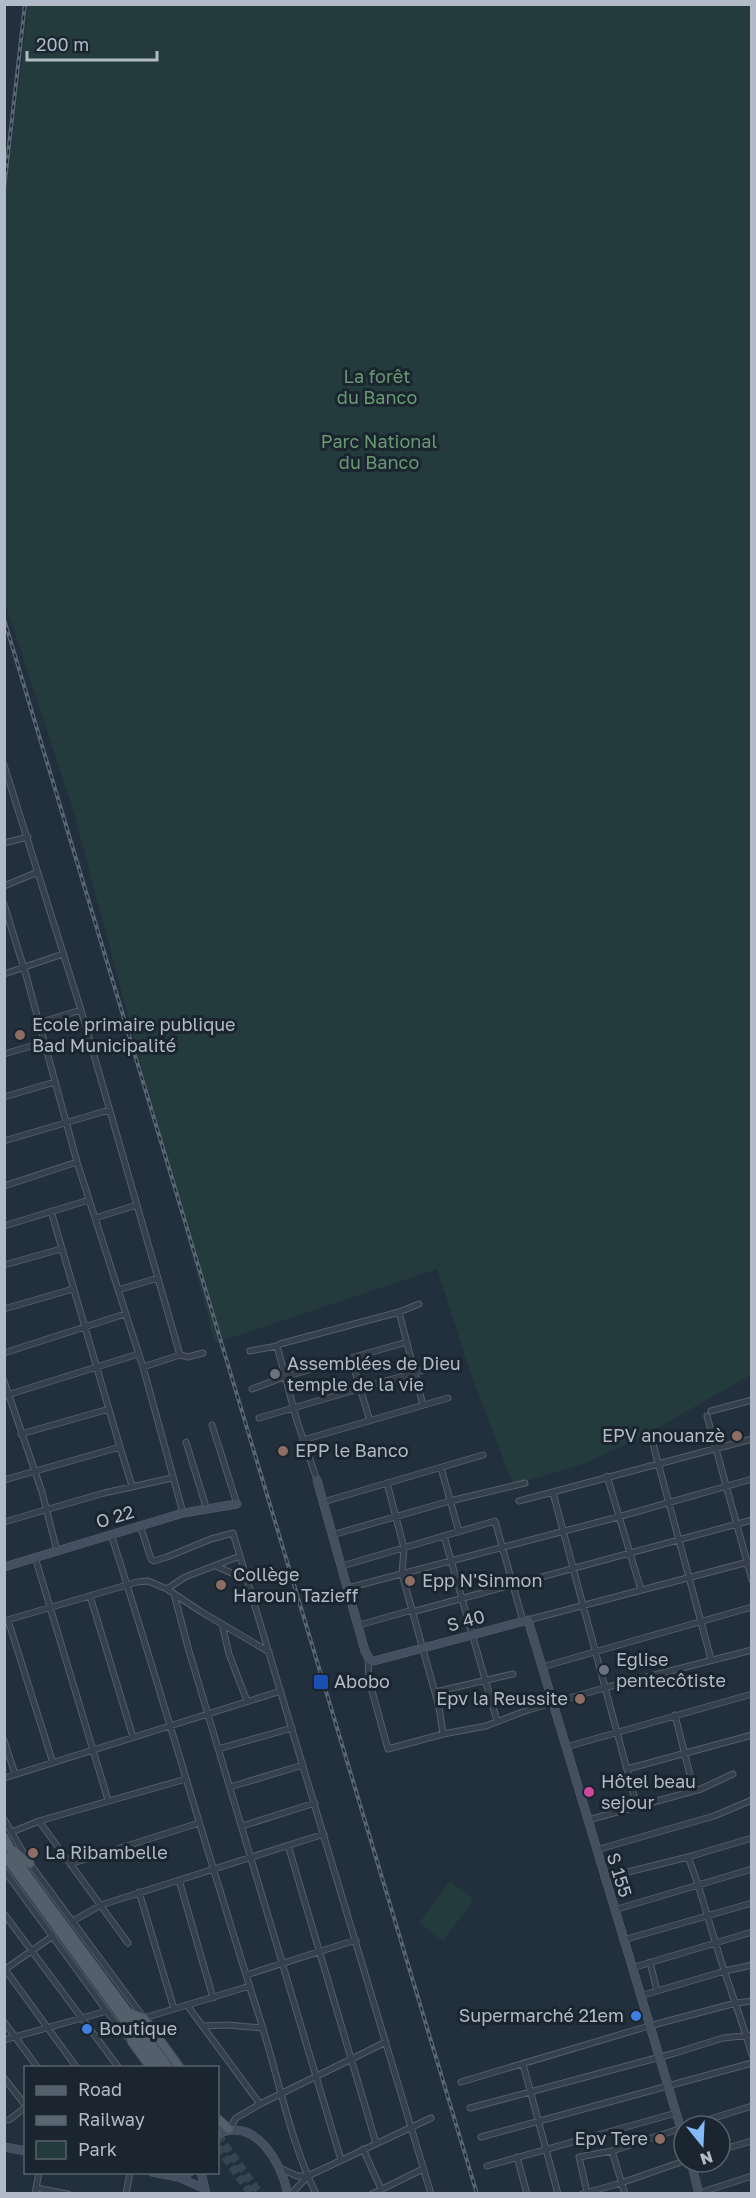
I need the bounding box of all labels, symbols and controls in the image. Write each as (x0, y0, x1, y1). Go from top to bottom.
scale bar (27, 24, 158, 62)
text: 200 m (36, 33, 89, 55)
park label: La forêt du Banco (337, 365, 417, 408)
park label: Parc National du Banco (321, 430, 437, 473)
place label: Ecole primaire publique Bad Municipalité (32, 1013, 236, 1056)
marker: Ecole primaire publique Bad Municipalité (13, 1028, 27, 1042)
place label: Assemblées de Dieu temple de la vie (287, 1352, 461, 1395)
marker: Assemblées de Dieu temple de la vie (268, 1367, 282, 1381)
place label: EPV anouanzè (602, 1424, 725, 1446)
marker: EPV anouanzè (730, 1429, 744, 1443)
place label: EPP le Banco (295, 1439, 409, 1461)
marker: EPP le Banco (276, 1444, 290, 1458)
street label: O 22 (93, 1500, 136, 1532)
place label: Collège Haroun Tazieff (233, 1563, 359, 1606)
place label: Epp N'Sinmon (422, 1569, 542, 1591)
marker: Epp N'Sinmon (403, 1574, 417, 1588)
marker: Collège Haroun Tazieff (214, 1578, 228, 1592)
street label: S 40 (444, 1604, 487, 1636)
place label: Eglise pentecôtiste (616, 1648, 726, 1691)
marker: Eglise pentecôtiste (597, 1663, 611, 1677)
place label: Abobo (334, 1670, 390, 1692)
marker: Abobo (312, 1673, 330, 1691)
place label: Epv la Reussite (436, 1687, 568, 1709)
marker: Epv la Reussite (573, 1692, 587, 1706)
place label: Hôtel beau sejour (601, 1770, 696, 1813)
marker: Hôtel beau sejour (582, 1785, 596, 1799)
place label: La Ribambelle (45, 1841, 168, 1863)
marker: La Ribambelle (26, 1846, 40, 1860)
street label: S 155 (603, 1850, 637, 1900)
place label: Supermarché 21em (459, 2004, 624, 2026)
marker: Supermarché 21em (629, 2009, 643, 2023)
place label: Boutique (99, 2017, 177, 2039)
marker: Boutique (80, 2022, 94, 2036)
legend (24, 2066, 219, 2174)
text: Road (78, 2078, 122, 2100)
text: Railway (78, 2108, 145, 2130)
north arrow (672, 2114, 732, 2174)
place label: Epv Tere (574, 2127, 648, 2149)
marker: Epv Tere (653, 2132, 667, 2146)
text: Park (78, 2138, 117, 2160)
text: N (698, 2147, 716, 2170)

